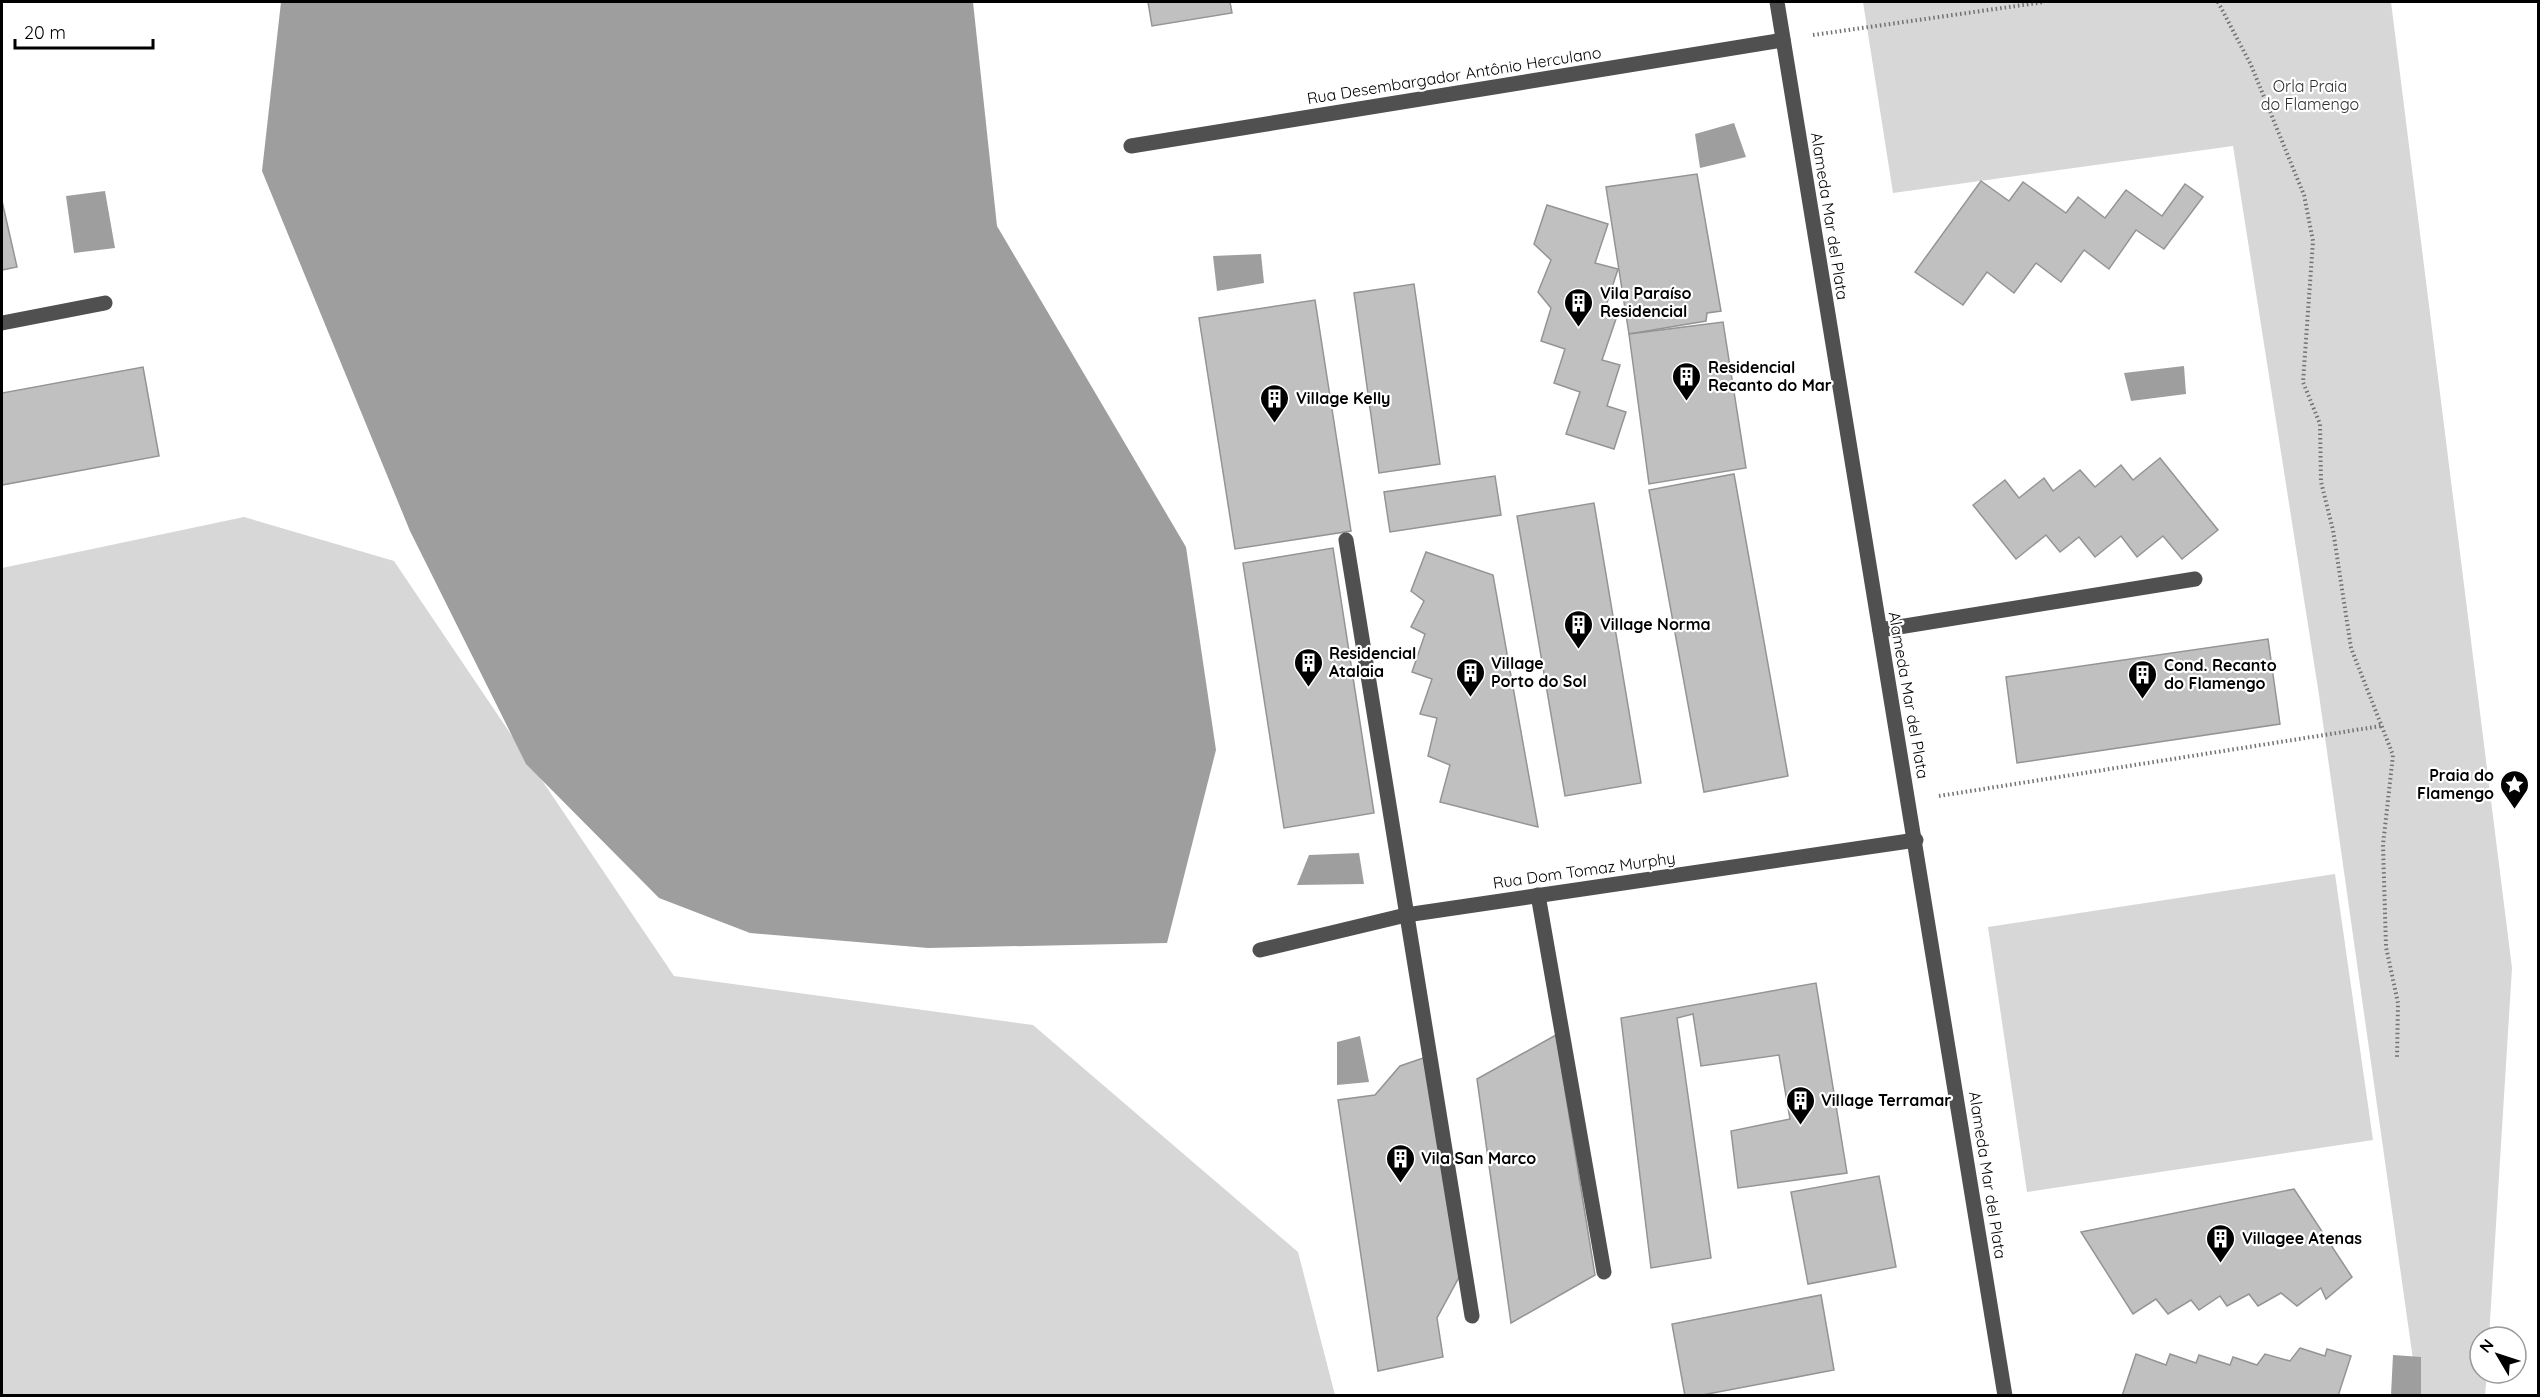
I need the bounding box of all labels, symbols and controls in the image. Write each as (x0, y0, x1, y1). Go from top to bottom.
scale bar (15, 12, 153, 50)
text: 20 m (24, 21, 66, 44)
street label: Rua Desembargador Antônio Herculano (1305, 42, 1603, 108)
park label: Orla Praia do Flamengo (2261, 76, 2359, 114)
street label: Alameda Mar del Plata (1807, 131, 1853, 301)
place label: Vila Paraíso Residencial (1600, 283, 1691, 321)
building icon: Vila Paraíso Residencial (1563, 286, 1595, 328)
place label: Residencial Recanto do Mar (1708, 357, 1832, 395)
building icon: Residencial Recanto do Mar (1671, 360, 1703, 402)
building icon: Village Kelly (1259, 382, 1291, 424)
place label: Village Kelly (1296, 388, 1391, 408)
building icon: Village Norma (1563, 608, 1595, 650)
street label: Alameda Mar del Plata (1884, 610, 1934, 780)
place label: Village Norma (1600, 614, 1711, 634)
place label: Residencial Atalaia (1329, 643, 1416, 681)
building icon: Residencial Atalaia (1292, 646, 1324, 688)
place label: Village Porto do Sol (1491, 653, 1587, 691)
place label: Cond. Recanto do Flamengo (2164, 655, 2277, 693)
building icon: Village Porto do Sol (1454, 656, 1486, 698)
building icon: Cond. Recanto do Flamengo (2127, 658, 2159, 700)
place label: Praia do Flamengo (2417, 765, 2494, 803)
place icon: Praia do Flamengo (2499, 768, 2531, 810)
street label: Rua Dom Tomaz Murphy (1491, 847, 1677, 893)
building icon: Village Terramar (1784, 1084, 1816, 1126)
place label: Village Terramar (1821, 1090, 1951, 1110)
street label: Alameda Mar del Plata (1965, 1090, 2011, 1260)
building icon: Vila San Marco (1384, 1142, 1416, 1184)
place label: Vila San Marco (1421, 1148, 1536, 1168)
building icon: Villagee Atenas (2205, 1222, 2237, 1264)
place label: Villagee Atenas (2242, 1228, 2362, 1248)
north arrow (2468, 1325, 2528, 1385)
text: N (2475, 1335, 2498, 1356)

